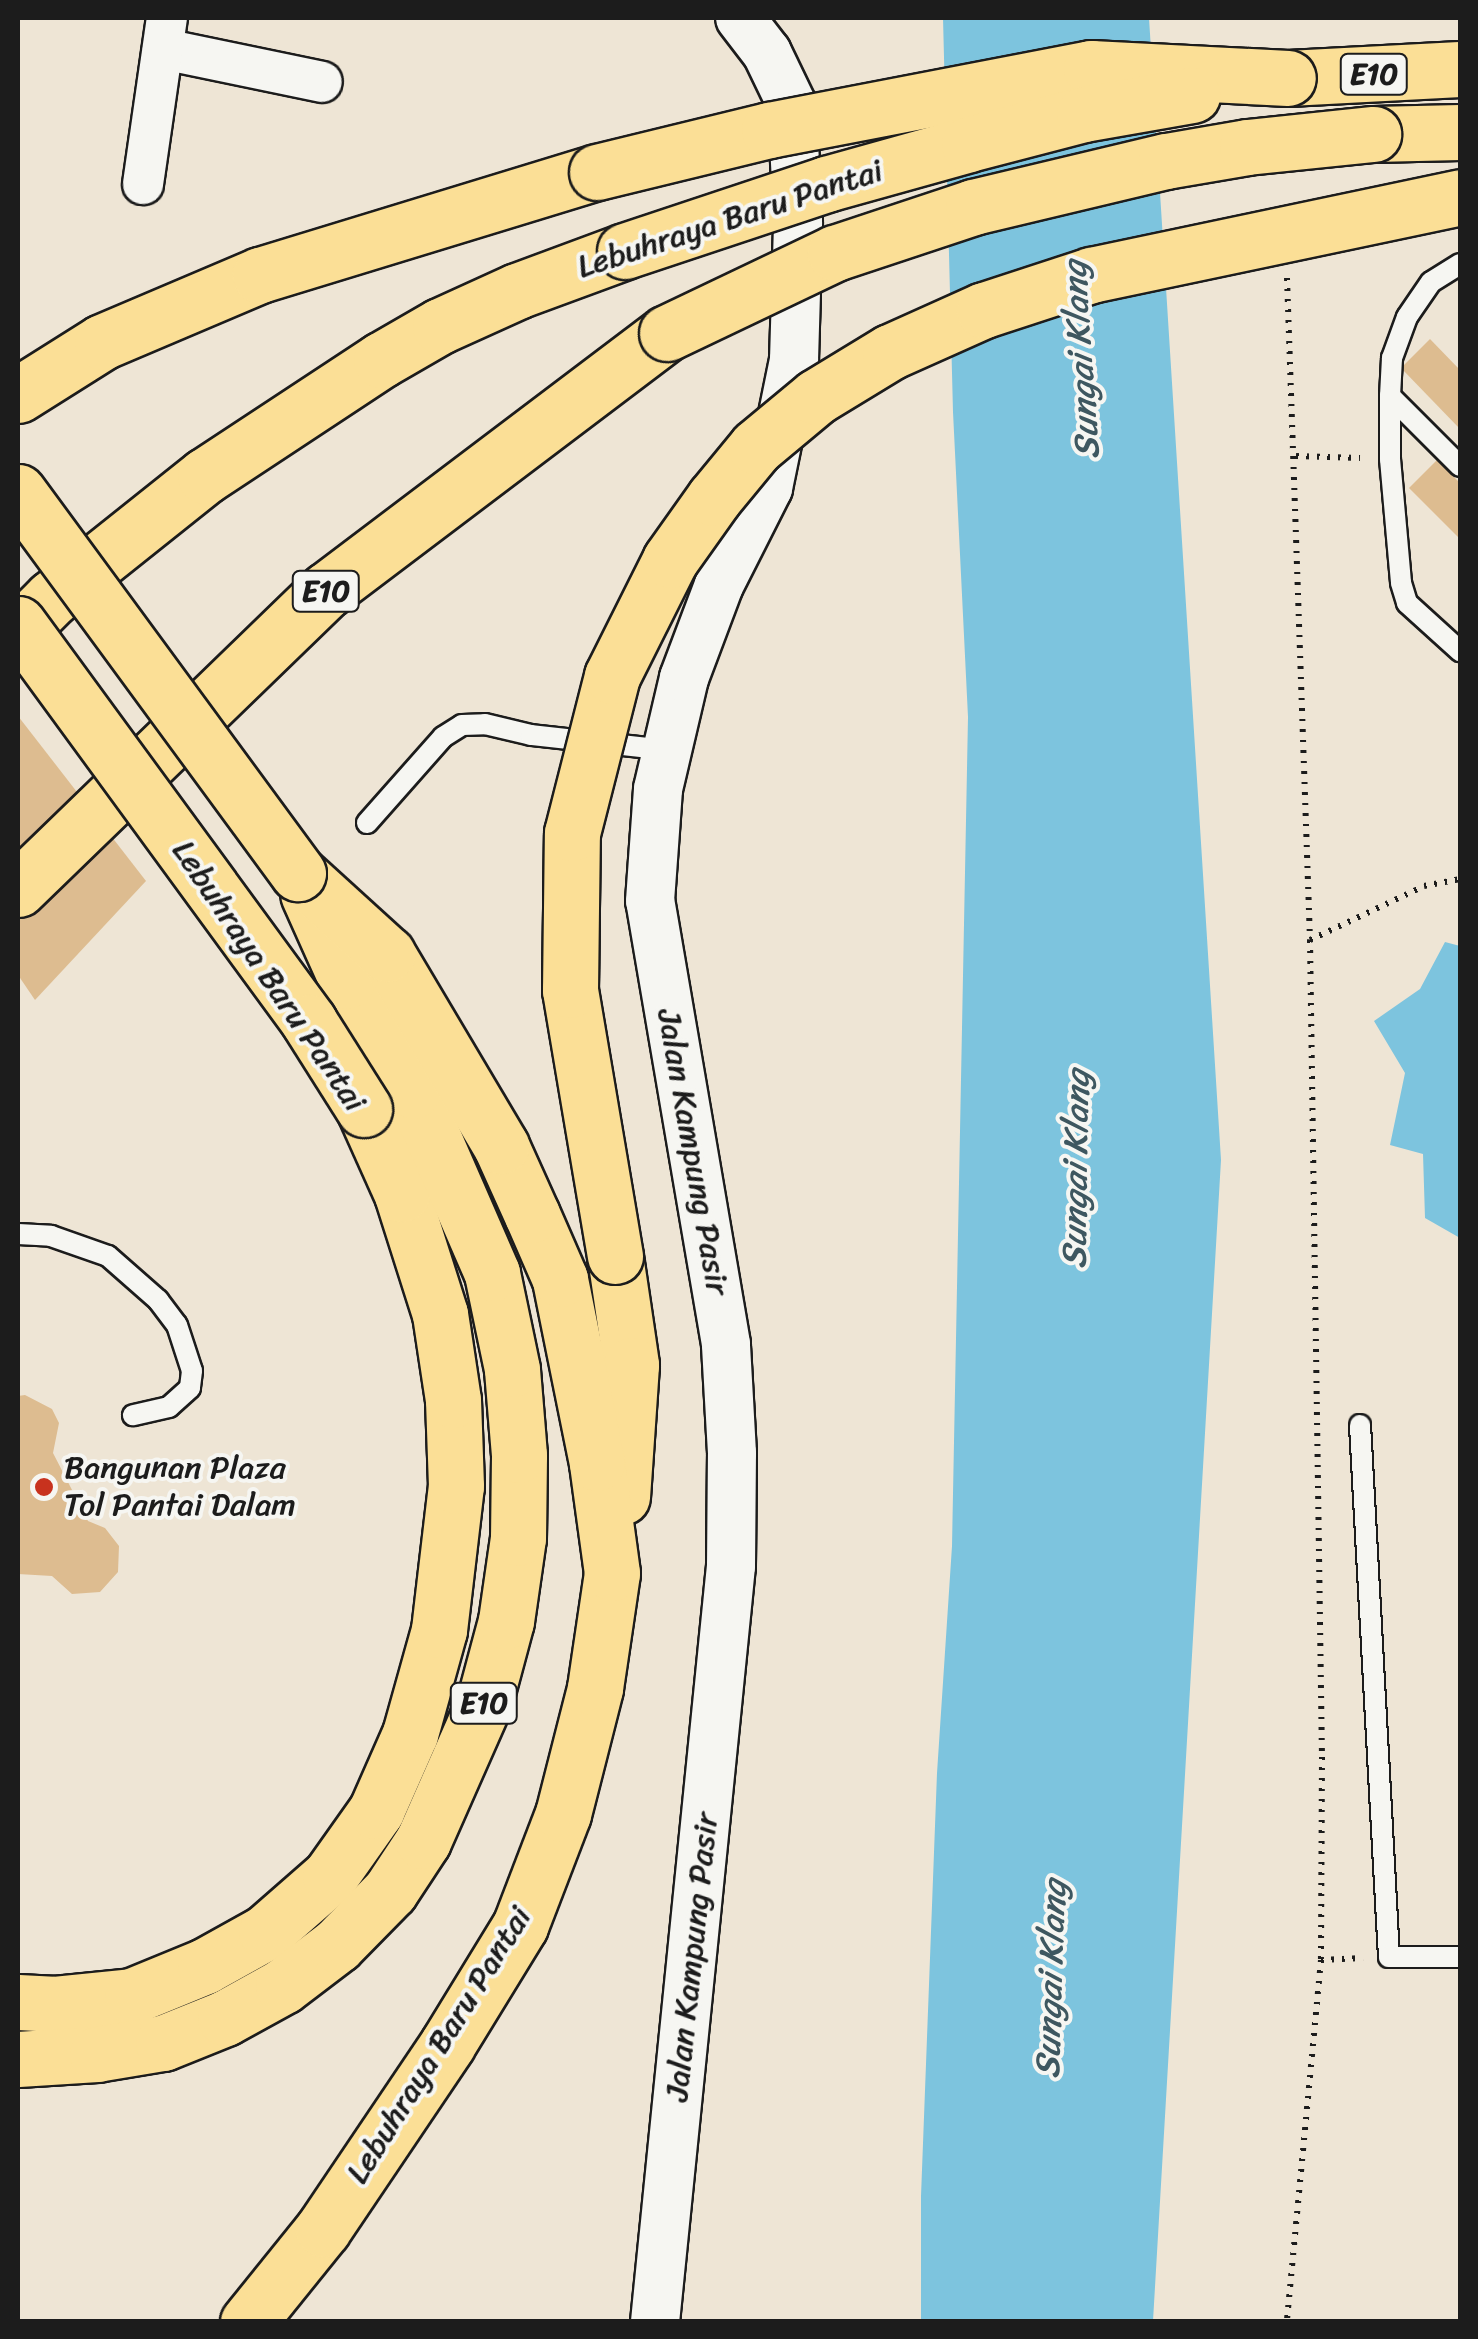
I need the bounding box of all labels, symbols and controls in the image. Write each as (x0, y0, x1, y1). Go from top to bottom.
road number: E10 (1339, 49, 1409, 99)
street label: Lebuhraya Baru Pantai (572, 151, 888, 287)
water label: Sungai Klang (1052, 259, 1108, 461)
road number: E10 (291, 566, 361, 616)
street label: Lebuhraya Baru Pantai (164, 833, 374, 1119)
street label: Jalan Kampung Pasir (649, 1006, 737, 1298)
water label: Sungai Klang (1052, 1069, 1098, 1269)
place label: Bangunan Plaza Tol Pantai Dalam (64, 1450, 298, 1525)
marker: Bangunan Plaza Tol Pantai Dalam (33, 1476, 55, 1498)
road number: E10 (449, 1678, 519, 1728)
street label: Jalan Kampung Pasir (658, 1811, 726, 2103)
water label: Sungai Klang (1026, 1879, 1074, 2079)
street label: Lebuhraya Baru Pantai (338, 1899, 540, 2191)

